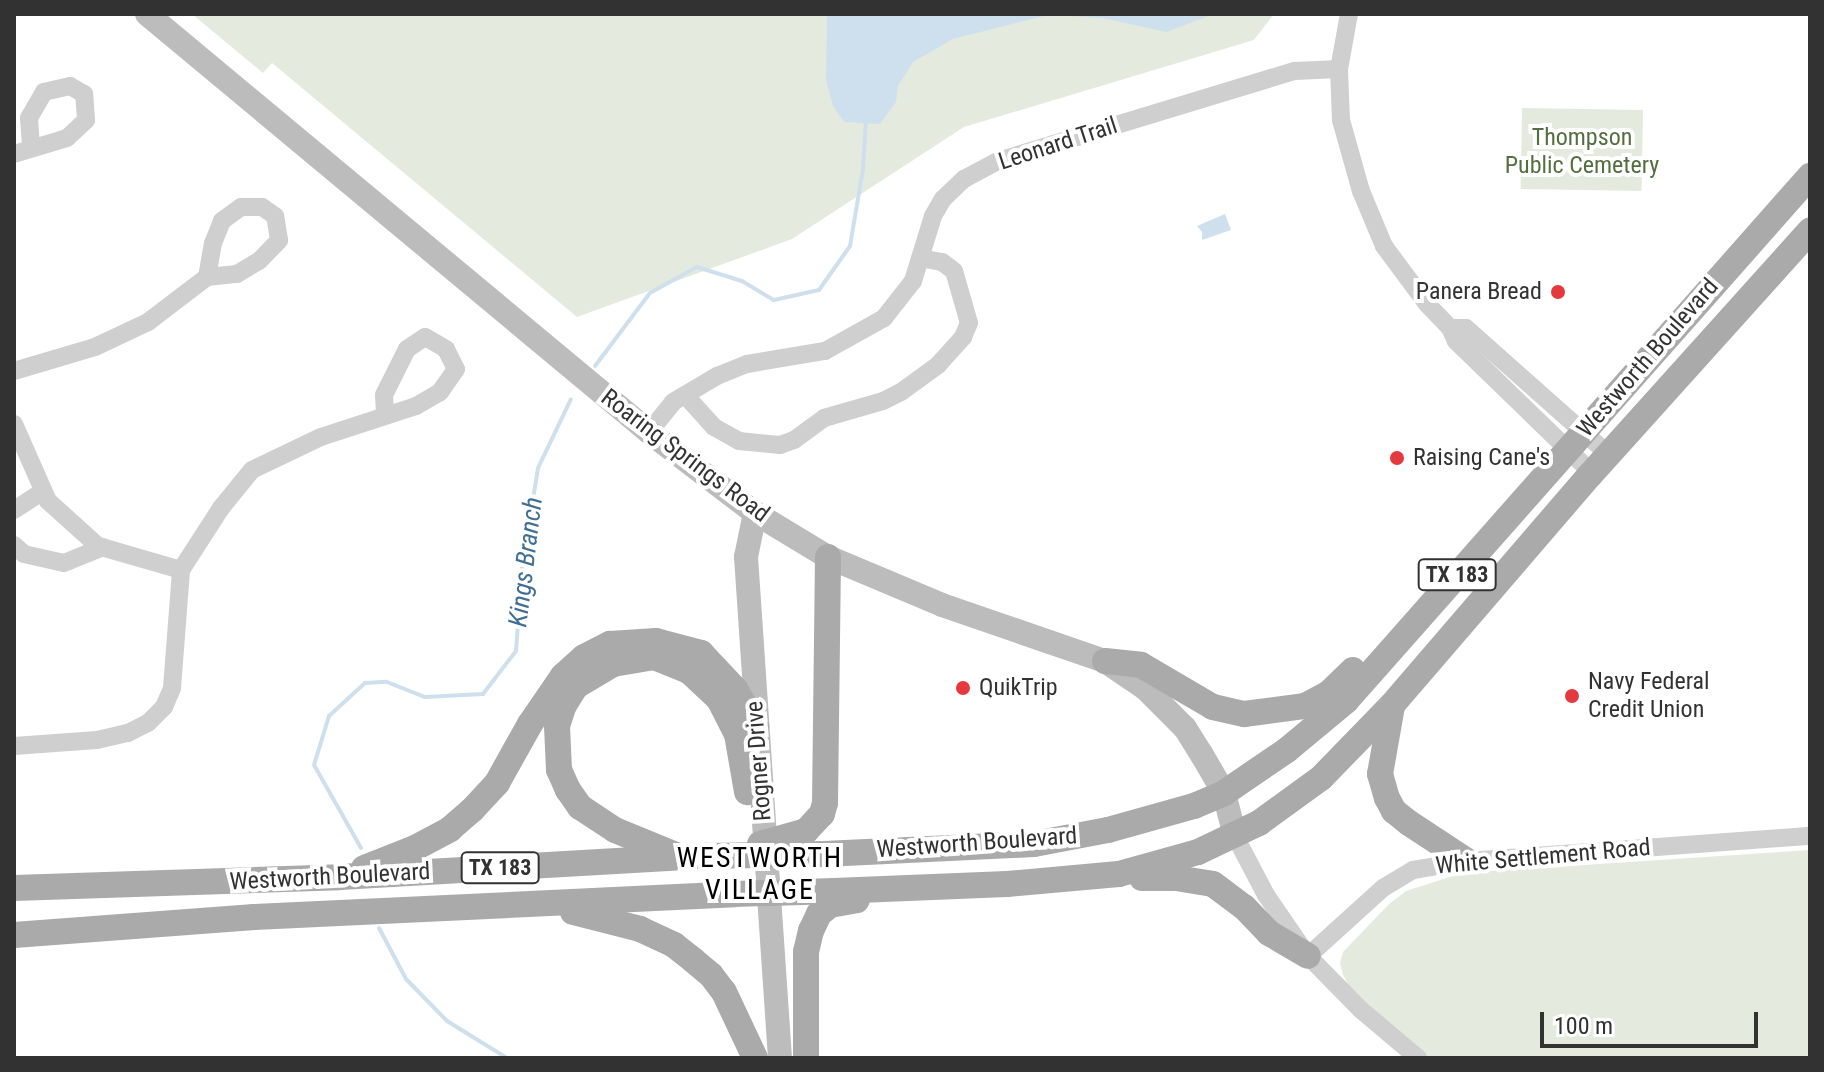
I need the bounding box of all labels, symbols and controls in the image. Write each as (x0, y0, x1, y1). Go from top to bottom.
street label: Leonard Trail (995, 111, 1121, 177)
park label: Thompson Public Cemetery (1505, 124, 1659, 180)
street label: Westworth Boulevard (1571, 273, 1725, 443)
place label: Panera Bread (1416, 278, 1542, 306)
marker: Panera Bread (1549, 283, 1567, 301)
street label: Roaring Springs Road (595, 383, 775, 529)
place label: Raising Cane's (1413, 444, 1550, 472)
marker: Raising Cane's (1388, 449, 1406, 467)
water label: Kings Branch (503, 495, 549, 629)
road number: TX 183 (1417, 557, 1497, 593)
place label: Navy Federal Credit Union (1588, 668, 1710, 724)
place label: QuikTrip (979, 674, 1058, 702)
marker: QuikTrip (954, 679, 972, 697)
marker: Navy Federal Credit Union (1563, 687, 1581, 705)
street label: Rogner Drive (740, 700, 778, 822)
street label: Westworth Boulevard (876, 822, 1078, 864)
street label: White Settlement Road (1434, 833, 1652, 881)
district label: WESTWORTH VILLAGE (677, 841, 843, 907)
road number: TX 183 (460, 850, 540, 886)
street label: Westworth Boulevard (229, 857, 431, 897)
scale bar (1544, 996, 1762, 1046)
text: 100 m (1554, 1012, 1613, 1040)

